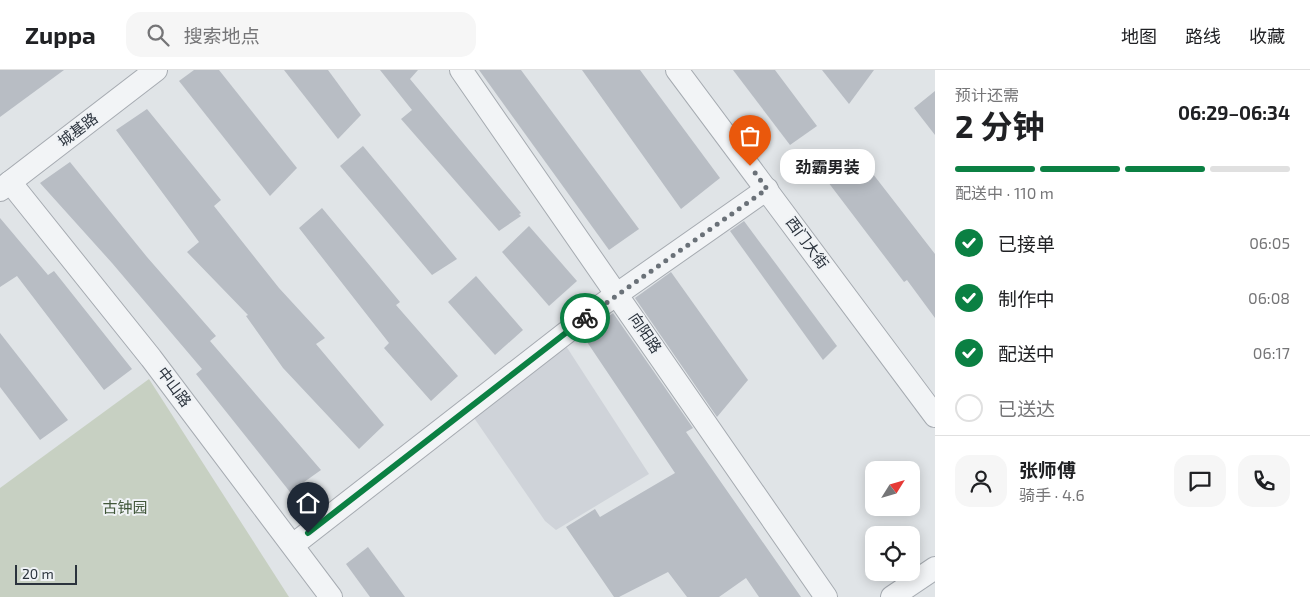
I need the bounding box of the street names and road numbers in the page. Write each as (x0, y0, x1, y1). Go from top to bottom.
street label: 城基路 (54, 108, 101, 150)
street label: 西门大街 (783, 213, 833, 272)
street label: 向阳路 (626, 309, 666, 356)
street label: 中山路 (154, 363, 196, 410)

